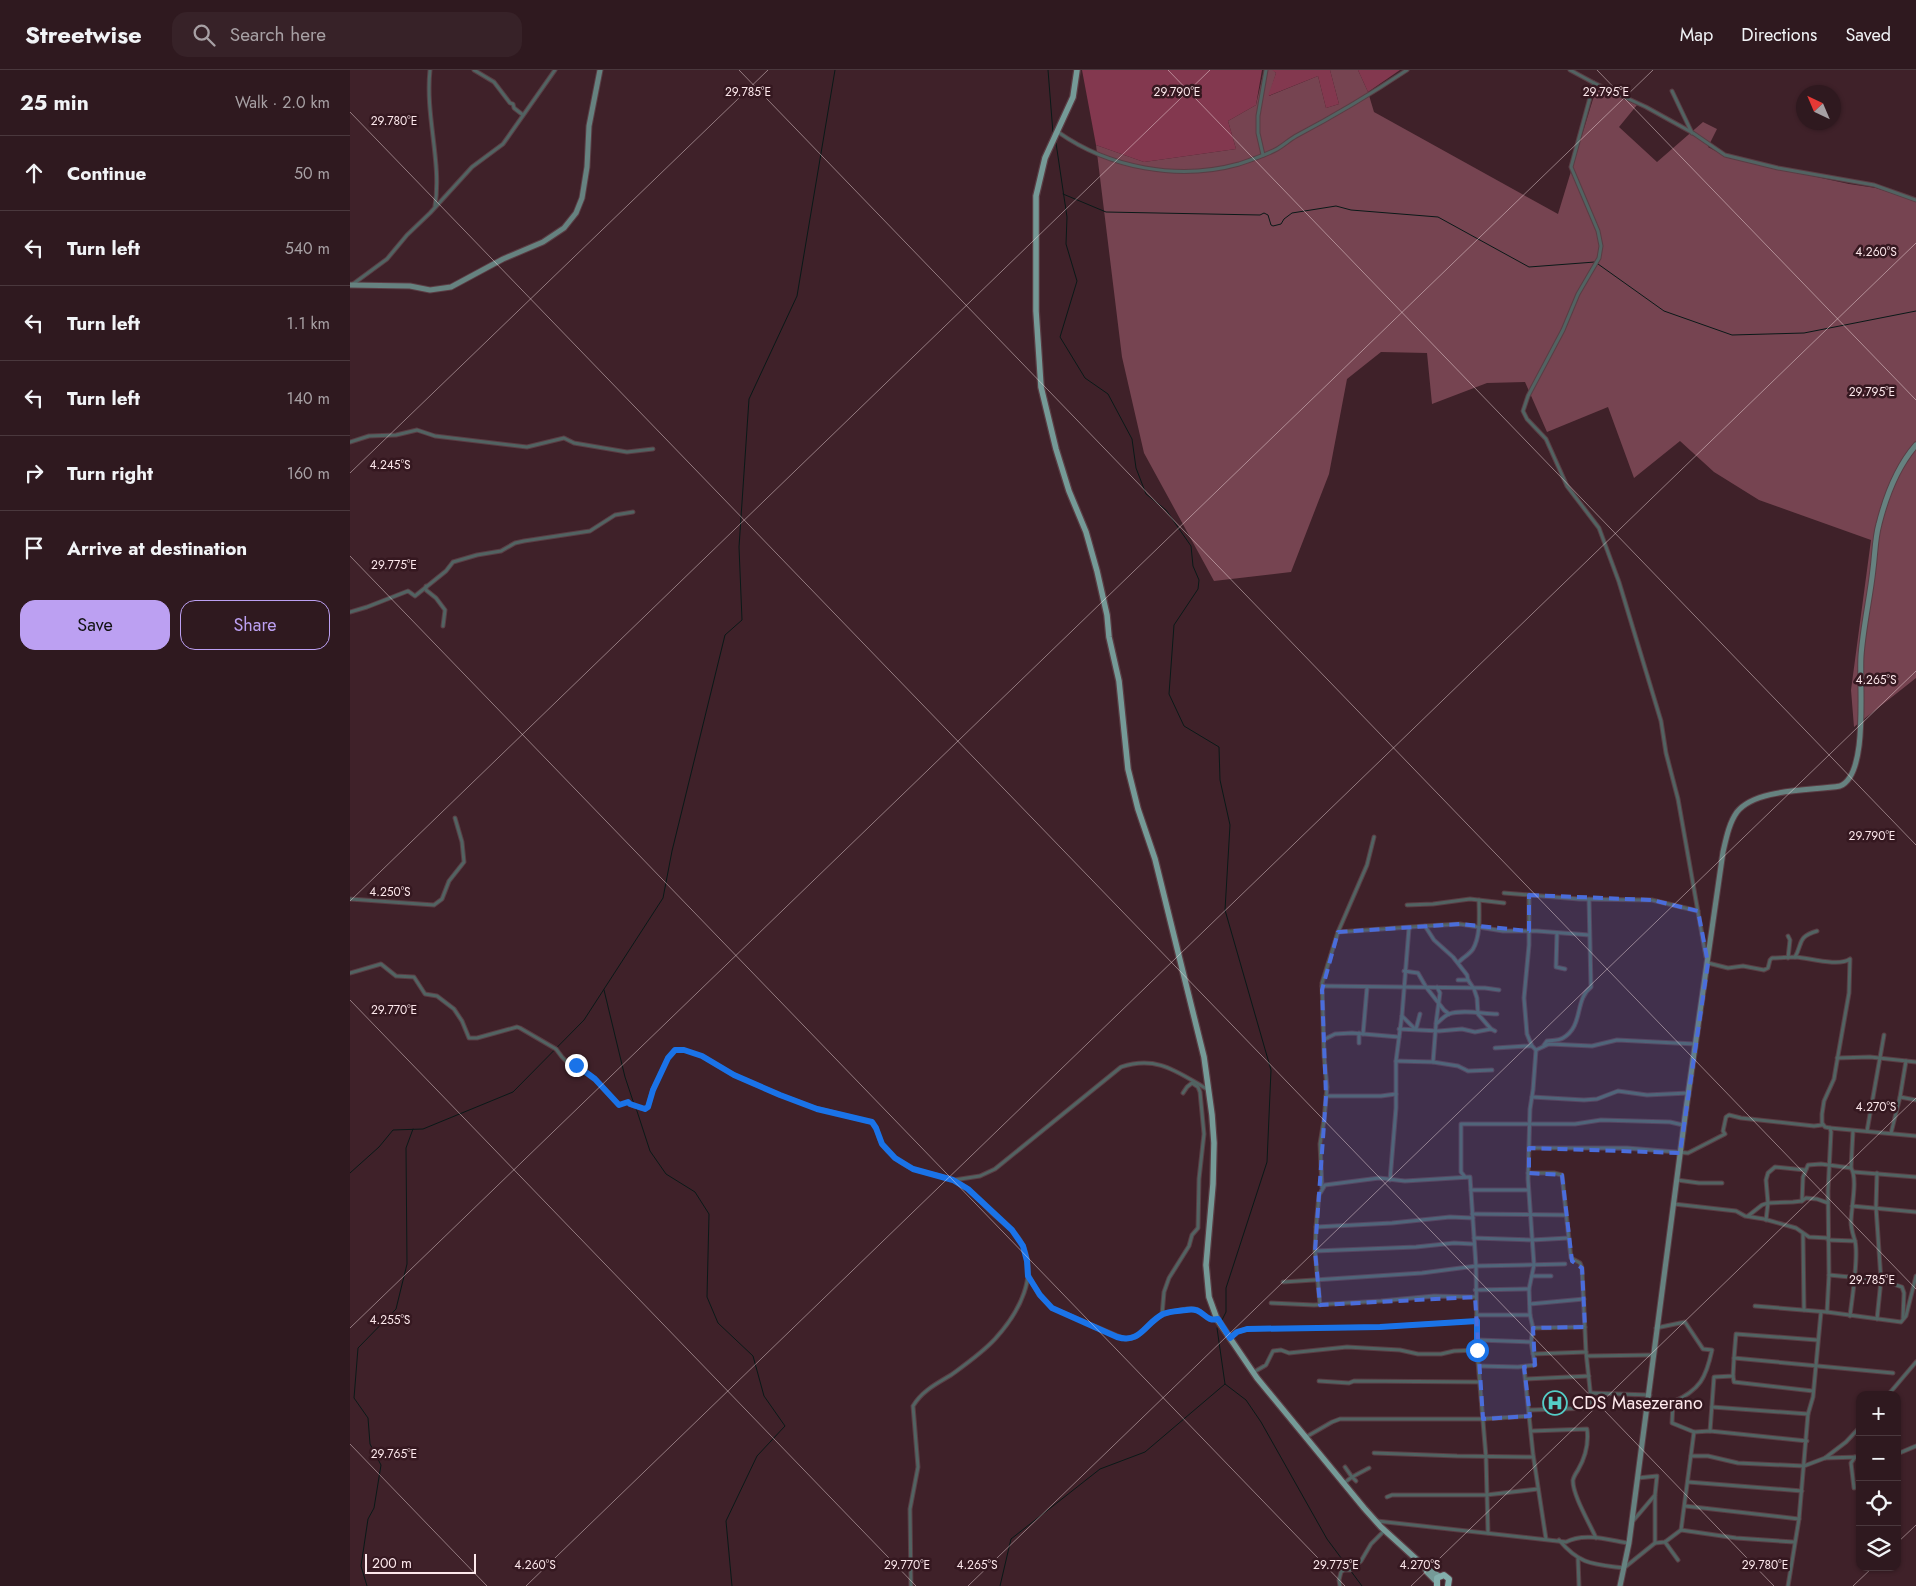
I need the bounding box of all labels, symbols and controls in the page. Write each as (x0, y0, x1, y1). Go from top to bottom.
search box (172, 12, 522, 57)
text: Streetwise (25, 17, 142, 52)
icon: search (190, 21, 218, 49)
text: Search here (230, 21, 326, 48)
text: Map (1680, 22, 1713, 48)
text: Directions (1741, 22, 1817, 48)
text: Saved (1845, 22, 1891, 48)
text: 29.785°E (725, 83, 771, 101)
text: 29.790°E (1154, 83, 1200, 101)
text: 29.795°E (1583, 83, 1629, 101)
north arrow (1796, 85, 1841, 130)
text: 25 min (20, 88, 89, 118)
text: Walk · 2.0 km (235, 91, 330, 114)
text: 29.780°E (371, 112, 417, 130)
icon: ahead (20, 159, 48, 187)
text: Continue (67, 160, 146, 187)
text: 50 m (294, 162, 330, 185)
icon: left (20, 234, 48, 262)
text: Turn left (67, 235, 140, 262)
text: 540 m (285, 237, 330, 260)
text: 4.260°S (1855, 243, 1897, 261)
icon: left (20, 309, 48, 337)
text: Turn left (67, 310, 140, 337)
text: 1.1 km (286, 312, 330, 335)
text: 29.795°E (1849, 383, 1895, 401)
icon: left (20, 384, 48, 412)
text: Turn left (67, 385, 140, 412)
text: 140 m (287, 387, 330, 410)
text: 4.245°S (369, 456, 411, 474)
icon: right (20, 459, 48, 487)
text: Turn right (67, 460, 153, 487)
text: 160 m (287, 462, 330, 485)
icon: arrive (20, 534, 48, 562)
text: Arrive at destination (67, 535, 247, 562)
text: 29.775°E (371, 556, 417, 574)
button: Save (20, 600, 170, 650)
button: Share (180, 600, 330, 650)
text: 4.265°S (1855, 671, 1897, 689)
text: 29.790°E (1849, 827, 1895, 845)
text: 4.250°S (369, 883, 411, 901)
text: 29.770°E (371, 1001, 417, 1019)
route end (565, 1054, 588, 1077)
text: 4.270°S (1856, 1098, 1897, 1116)
text: 29.785°E (1849, 1271, 1895, 1289)
text: 4.255°S (370, 1311, 411, 1329)
route start (1466, 1339, 1489, 1362)
hospital icon: CDS Masezerano (1542, 1390, 1568, 1416)
place label: CDS Masezerano (1572, 1390, 1703, 1416)
map controls (1856, 1391, 1901, 1571)
button: + (1856, 1391, 1901, 1436)
button: − (1856, 1436, 1901, 1481)
text: 29.765°E (371, 1445, 417, 1463)
button: locate (1856, 1481, 1901, 1526)
button: layers (1856, 1526, 1901, 1571)
scale bar (365, 1551, 476, 1574)
text: 200 m (372, 1553, 412, 1573)
text: 4.260°S (514, 1556, 556, 1574)
text: 29.770°E (884, 1556, 930, 1574)
text: 4.265°S (956, 1556, 998, 1574)
text: 29.775°E (1313, 1556, 1359, 1574)
text: 4.270°S (1400, 1556, 1441, 1574)
text: 29.780°E (1742, 1556, 1788, 1574)

